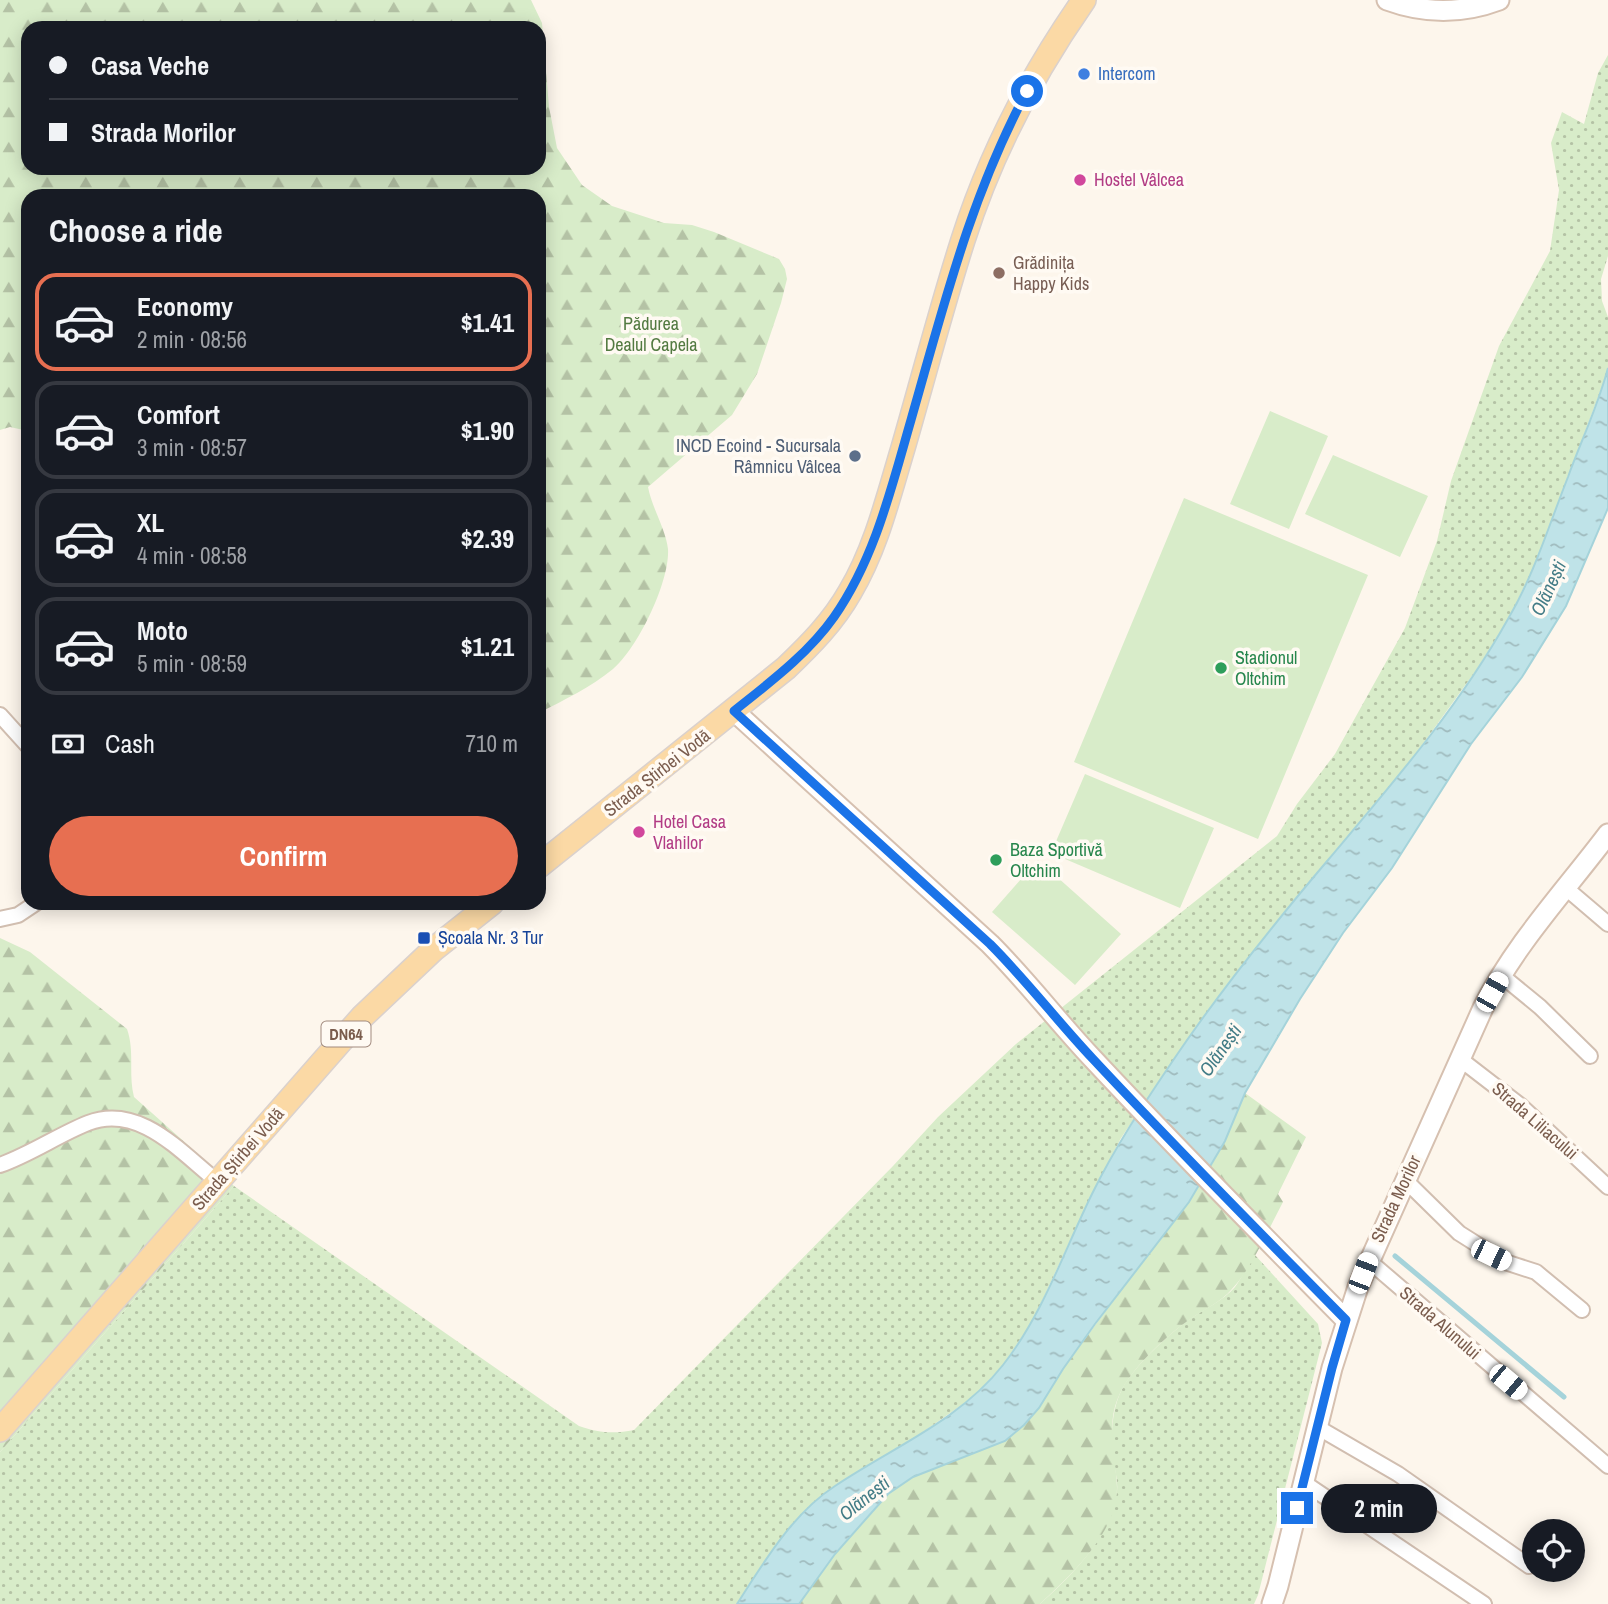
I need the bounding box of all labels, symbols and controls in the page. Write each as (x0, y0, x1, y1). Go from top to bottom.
text: Casa Veche (91, 48, 209, 83)
place label: Intercom (1098, 61, 1155, 86)
marker: Intercom (1076, 66, 1092, 82)
route start (1011, 75, 1043, 107)
text: Strada Morilor (91, 115, 236, 150)
place label: Hostel Vâlcea (1094, 167, 1184, 192)
marker: Hostel Vâlcea (1072, 172, 1088, 188)
text: Choose a ride (49, 209, 223, 252)
place label: Grădinița Happy Kids (1013, 250, 1089, 296)
marker: Grădinița Happy Kids (991, 265, 1007, 281)
text: Economy (137, 289, 233, 324)
icon: car (53, 291, 116, 354)
text: $1.41 (461, 305, 514, 340)
park label: Pădurea Dealul Capela (605, 311, 697, 357)
text: 2 min · 08:56 (137, 324, 247, 355)
text: Comfort (137, 397, 220, 432)
icon: car (53, 399, 116, 462)
text: $1.90 (461, 413, 514, 448)
text: 3 min · 08:57 (137, 432, 247, 463)
place label: INCD Ecoind - Sucursala Râmnicu Vâlcea (676, 433, 841, 479)
marker: INCD Ecoind - Sucursala Râmnicu Vâlcea (847, 448, 863, 464)
text: XL (137, 505, 164, 540)
icon: car (53, 507, 116, 570)
text: $2.39 (461, 521, 514, 556)
text: 4 min · 08:58 (137, 540, 247, 571)
water label: Olănești (1524, 556, 1572, 620)
text: Moto (137, 613, 188, 648)
icon: car (53, 615, 116, 678)
text: $1.21 (461, 629, 514, 664)
place label: Stadionul Oltchim (1235, 645, 1297, 691)
text: 5 min · 08:59 (137, 648, 247, 679)
marker: Stadionul Oltchim (1213, 660, 1229, 676)
street label: Strada Știrbei Vodă (598, 723, 715, 822)
icon: cash (49, 725, 87, 763)
text: Cash (105, 726, 155, 761)
text: 710 m (466, 728, 518, 759)
place label: Hotel Casa Vlahilor (653, 809, 726, 855)
button: Confirm (49, 816, 518, 896)
marker: Hotel Casa Vlahilor (631, 824, 647, 840)
place label: Baza Sportivă Oltchim (1010, 837, 1103, 883)
marker: Baza Sportivă Oltchim (988, 852, 1004, 868)
place label: Școala Nr. 3 Tur (438, 925, 543, 950)
marker: Școala Nr. 3 Tur (416, 930, 432, 946)
car (1473, 969, 1512, 1015)
water label: Olănești (1193, 1018, 1248, 1081)
road number: DN64 (322, 1022, 370, 1046)
street label: Strada Liliacului (1487, 1076, 1584, 1165)
street label: Strada Știrbei Vodă (186, 1102, 289, 1215)
street label: Strada Morilor (1364, 1151, 1427, 1246)
car (1468, 1236, 1515, 1274)
car (1346, 1250, 1381, 1296)
street label: Strada Alunului (1394, 1280, 1486, 1365)
car (1486, 1360, 1531, 1404)
water label: Olănești (833, 1469, 895, 1526)
callout: 2 min (1322, 1484, 1437, 1532)
route end (1281, 1492, 1313, 1524)
text: 2 min (1354, 1493, 1404, 1524)
map controls (1522, 1519, 1585, 1582)
button: locate (1522, 1519, 1585, 1582)

